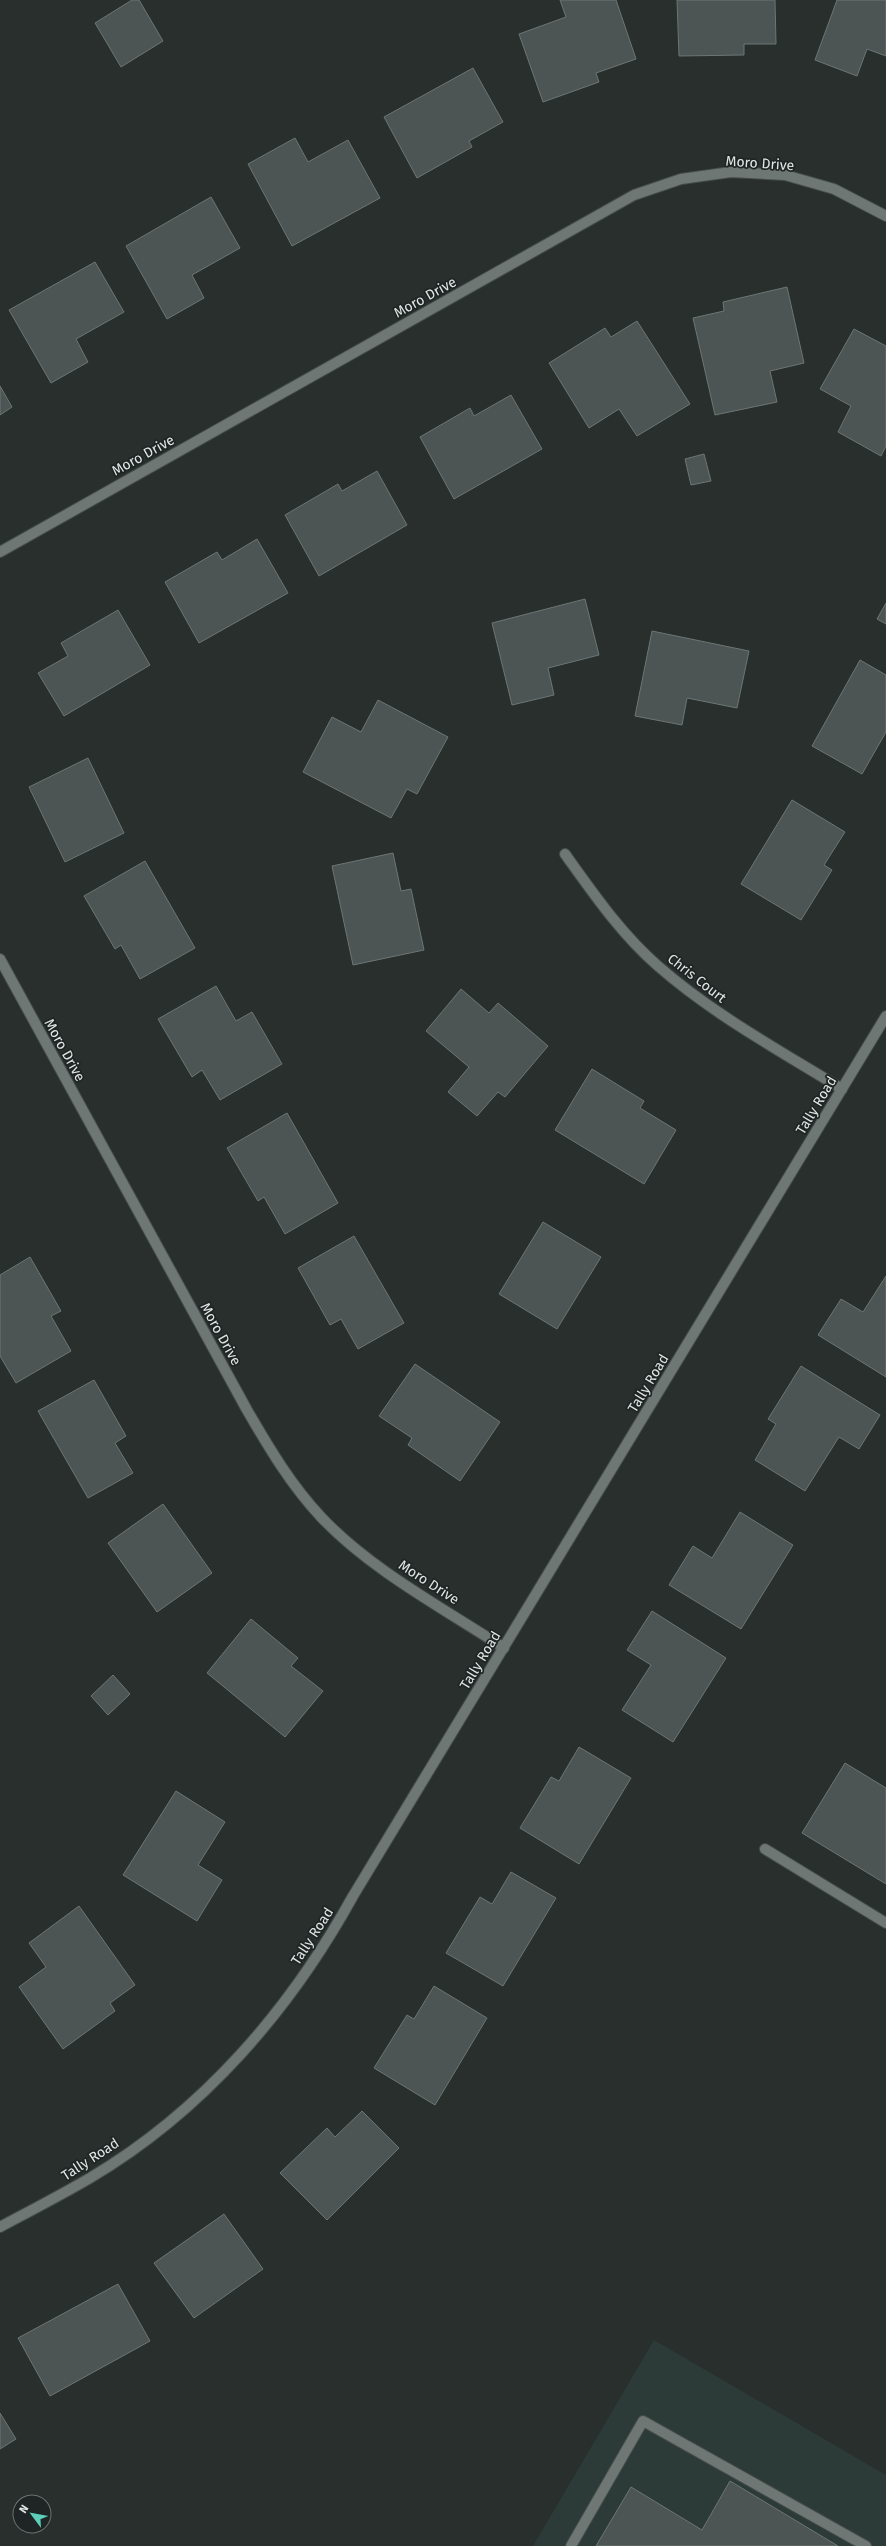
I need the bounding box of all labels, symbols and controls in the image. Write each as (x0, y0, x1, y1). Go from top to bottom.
street label: Moro Drive (725, 153, 795, 174)
street label: Moro Drive (391, 273, 459, 322)
street label: Moro Drive (109, 431, 177, 480)
street label: Chris Court (664, 950, 730, 1007)
street label: Moro Drive (40, 1016, 89, 1084)
street label: Tally Road (792, 1073, 840, 1137)
street label: Moro Drive (196, 1300, 245, 1368)
street label: Tally Road (624, 1351, 672, 1415)
street label: Moro Drive (395, 1557, 462, 1608)
street label: Tally Road (456, 1628, 504, 1692)
street label: Tally Road (288, 1904, 337, 1968)
street label: Tally Road (58, 2135, 122, 2184)
north arrow (12, 2494, 52, 2534)
text: N (16, 2502, 31, 2516)

